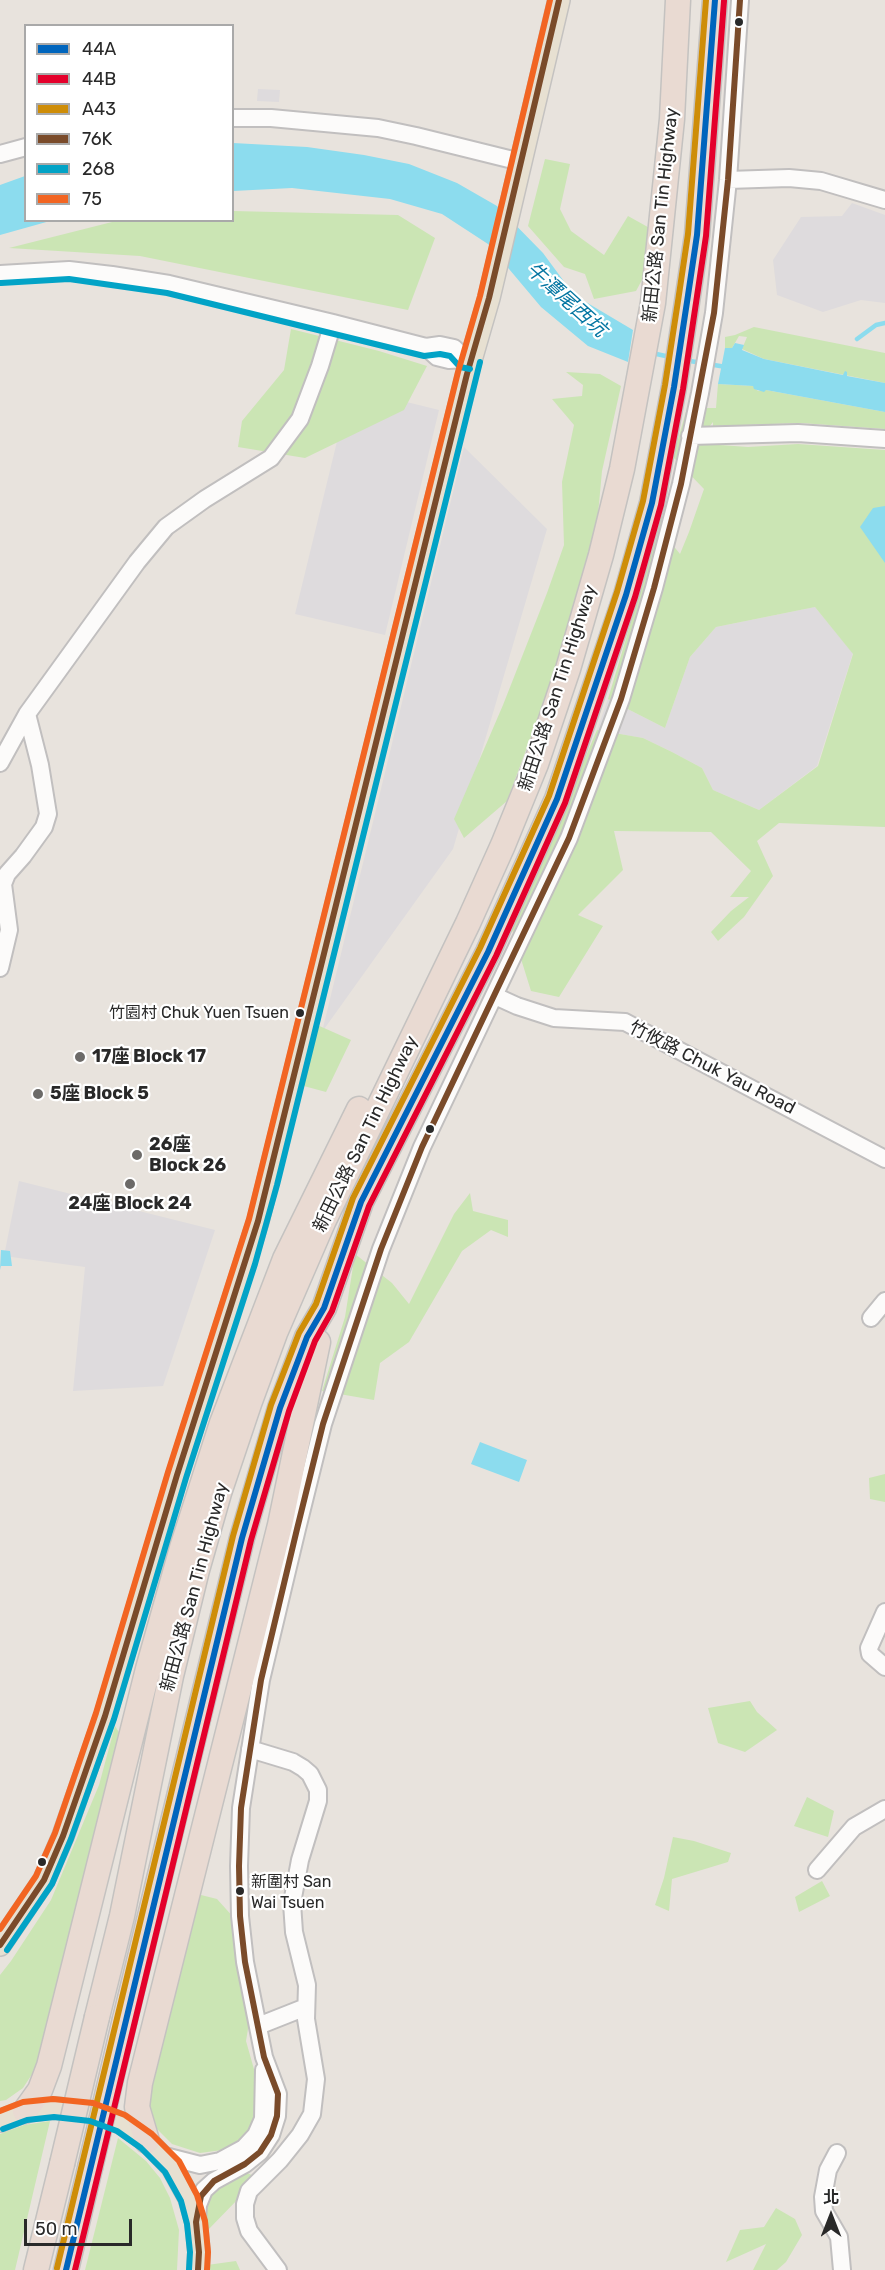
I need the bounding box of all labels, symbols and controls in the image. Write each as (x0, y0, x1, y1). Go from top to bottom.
unlabelled marker (733, 16, 745, 28)
legend (24, 24, 234, 222)
text: 44A (82, 38, 116, 60)
text: 44B (82, 68, 116, 90)
text: A43 (82, 98, 116, 120)
street label: 新田公路 San Tin Highway (639, 107, 683, 323)
text: 76K (82, 128, 112, 150)
text: 268 (82, 158, 115, 180)
text: 75 (82, 188, 102, 210)
water label: 牛潭尾西坑 (521, 258, 611, 342)
street label: 新田公路 San Tin Highway (514, 582, 602, 794)
place label: 竹園村 Chuk Yuen Tsuen (109, 1003, 289, 1023)
marker: 竹園村 Chuk Yuen Tsuen (294, 1007, 306, 1019)
street label: 竹攸路 Chuk Yau Road (625, 1017, 799, 1119)
street label: 新田公路 San Tin Highway (309, 1032, 423, 1236)
place label: 17座 Block 17 (92, 1046, 206, 1068)
marker: 17座 Block 17 (73, 1050, 87, 1064)
place label: 5座 Block 5 (50, 1083, 149, 1105)
marker: 5座 Block 5 (31, 1087, 45, 1101)
unlabelled marker (424, 1123, 436, 1135)
place label: 26座 Block 26 (149, 1134, 226, 1176)
marker: 26座 Block 26 (130, 1148, 144, 1162)
marker: 24座 Block 24 (123, 1177, 137, 1191)
place label: 24座 Block 24 (68, 1193, 192, 1215)
street label: 新田公路 San Tin Highway (157, 1480, 233, 1694)
unlabelled marker (36, 1856, 48, 1868)
place label: 新圍村 San Wai Tsuen (251, 1872, 331, 1910)
marker: 新圍村 San Wai Tsuen (234, 1885, 246, 1897)
north arrow (801, 2186, 861, 2246)
text: 北 (823, 2188, 839, 2207)
scale bar (27, 2207, 135, 2245)
text: 50 m (35, 2218, 78, 2240)

